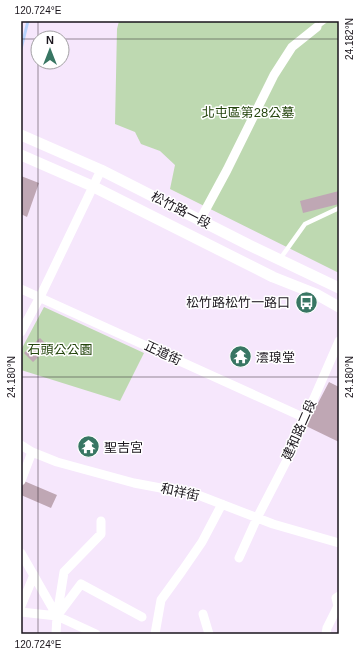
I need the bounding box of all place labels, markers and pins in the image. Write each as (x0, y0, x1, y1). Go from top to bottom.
bus stop icon: 松竹路松竹一路口 (293, 289, 319, 315)
place label: 松竹路松竹一路口 (186, 295, 290, 310)
temple icon: 澐瑔堂 (228, 344, 254, 370)
place label: 澐瑔堂 (256, 350, 295, 365)
temple icon: 聖吉宮 (75, 434, 101, 460)
place label: 聖吉宮 (104, 440, 143, 455)

